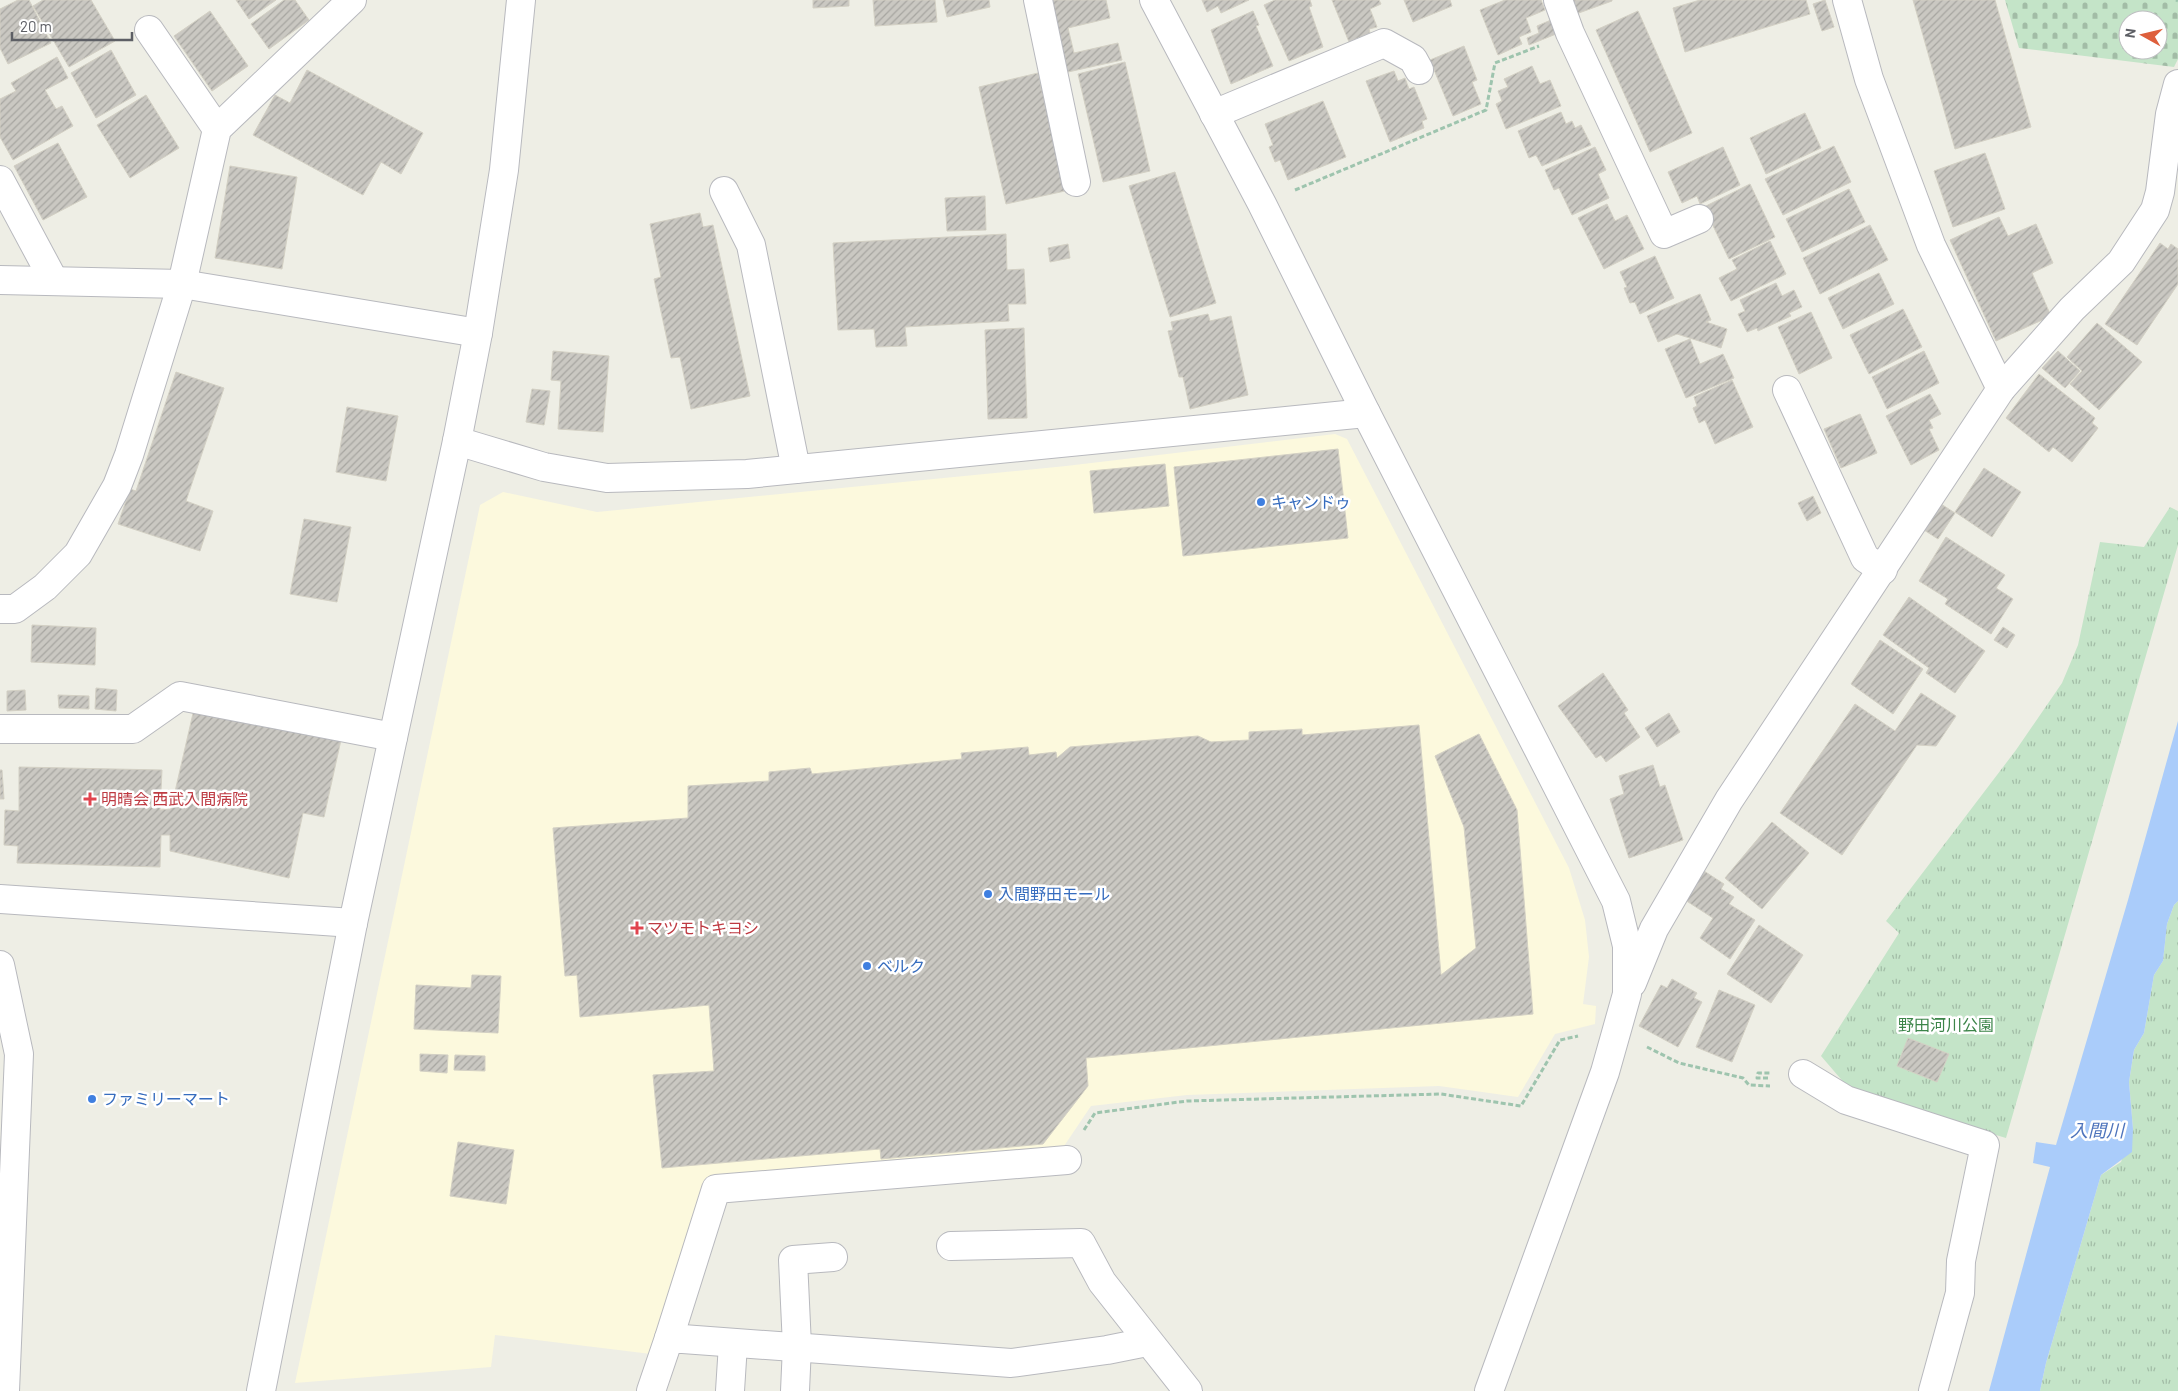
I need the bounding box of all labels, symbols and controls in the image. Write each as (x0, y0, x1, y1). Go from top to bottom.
scale bar (12, 10, 132, 42)
north arrow (2118, 10, 2168, 60)
text: 20 m (20, 17, 52, 35)
text: N (2121, 27, 2139, 39)
place label: キャンドゥ (1271, 492, 1351, 511)
marker: キャンドゥ (1255, 496, 1267, 508)
place label: 明晴会 西武入間病院 (101, 789, 248, 808)
marker: 明晴会 西武入間病院 (83, 792, 97, 806)
place label: 入間野田モール (998, 884, 1110, 903)
marker: 入間野田モール (982, 888, 994, 900)
place label: マツモトキヨシ (647, 918, 759, 937)
marker: マツモトキヨシ (631, 922, 643, 934)
place label: ベルク (877, 956, 925, 975)
marker: ベルク (861, 960, 873, 972)
park label: 野田河川公園 (1898, 1015, 1994, 1034)
place label: ファミリーマート (102, 1089, 230, 1108)
marker: ファミリーマート (86, 1093, 98, 1105)
water label: 入間川 (2070, 1119, 2126, 1141)

